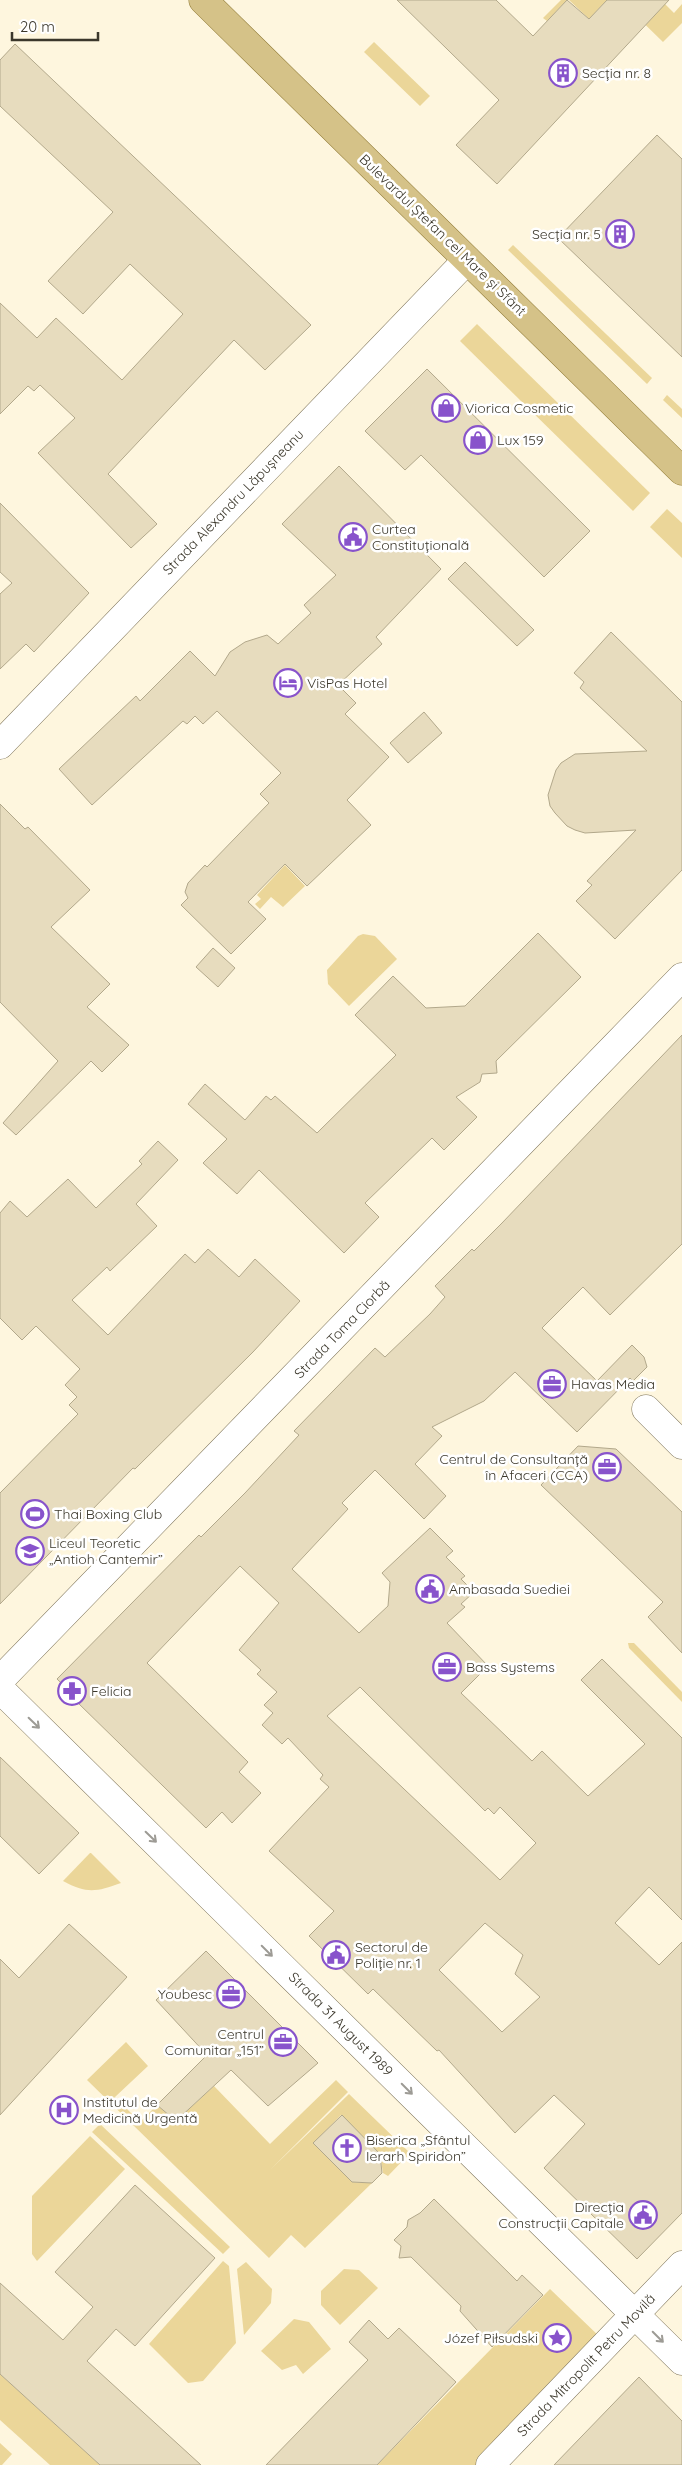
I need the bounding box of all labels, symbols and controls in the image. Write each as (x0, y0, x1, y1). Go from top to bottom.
scale bar (12, 10, 99, 42)
text: 20 m (20, 17, 55, 36)
building icon: Secția nr. 8 (548, 58, 578, 88)
place label: Secția nr. 8 (582, 64, 651, 82)
street label: Bulevardul Ștefan cel Mare și Sfânt (356, 150, 530, 320)
building icon: Secția nr. 5 (605, 219, 635, 249)
place label: Secția nr. 5 (532, 225, 601, 243)
shop icon: Viorica Cosmetic (431, 393, 461, 423)
place label: Viorica Cosmetic (465, 399, 574, 417)
street label: Strada Alexandru Lăpușneanu (159, 425, 307, 579)
shop icon: Lux 159 (463, 425, 493, 455)
place label: Lux 159 (497, 431, 544, 449)
place label: Curtea Constituțională (372, 520, 469, 554)
public building icon: Curtea Constituțională (338, 522, 368, 552)
hotel icon: VisPas Hotel (273, 668, 303, 698)
place label: VisPas Hotel (307, 674, 387, 692)
street label: Strada Toma Ciorbă (290, 1276, 394, 1382)
office icon: Havas Media (537, 1369, 567, 1399)
place label: Havas Media (571, 1375, 655, 1393)
place label: Centrul de Consultanță în Afaceri (CCA) (440, 1450, 588, 1484)
office icon: Centrul de Consultanță în Afaceri (CCA) (592, 1452, 622, 1482)
sports icon: Thai Boxing Club (20, 1499, 50, 1529)
place label: Thai Boxing Club (54, 1505, 162, 1523)
place label: Liceul Teoretic „Antioh Cantemir” (49, 1534, 163, 1568)
school or university icon: Liceul Teoretic „Antioh Cantemir” (15, 1536, 45, 1566)
public building icon: Ambasada Suediei (415, 1574, 445, 1604)
place label: Ambasada Suediei (449, 1580, 570, 1598)
office icon: Bass Systems (432, 1652, 462, 1682)
place label: Bass Systems (466, 1658, 555, 1676)
pharmacy icon: Felicia (57, 1676, 87, 1706)
place label: Felicia (91, 1682, 132, 1700)
one-way arrow (28, 1717, 41, 1729)
one-way arrow (145, 1830, 157, 1843)
place label: Sectorul de Poliție nr. 1 (355, 1938, 428, 1972)
public building icon: Sectorul de Poliție nr. 1 (321, 1940, 351, 1970)
one-way arrow (261, 1944, 273, 1957)
street label: Strada 31 August 1989 (285, 1968, 397, 2080)
office icon: Youbesc (216, 1979, 246, 2009)
place label: Youbesc (158, 1985, 212, 2003)
place label: Centrul Comunitar „151” (165, 2025, 264, 2059)
office icon: Centrul Comunitar „151” (268, 2027, 298, 2057)
one-way arrow (401, 2083, 413, 2095)
place label: Institutul de Medicină Urgentă (83, 2093, 197, 2127)
hospital icon: Institutul de Medicină Urgentă (49, 2095, 79, 2125)
place label: Biserica „Sfântul Ierarh Spiridon” (366, 2131, 470, 2165)
church icon: Biserica „Sfântul Ierarh Spiridon” (332, 2133, 362, 2163)
place label: Direcția Construcții Capitale (499, 2198, 624, 2232)
public building icon: Direcția Construcții Capitale (628, 2200, 658, 2230)
street label: Strada Mitropolit Petru Movilă (513, 2290, 659, 2440)
place icon: Józef Piłsudski (542, 2323, 572, 2353)
place label: Józef Piłsudski (444, 2329, 538, 2347)
one-way arrow (652, 2331, 665, 2343)

